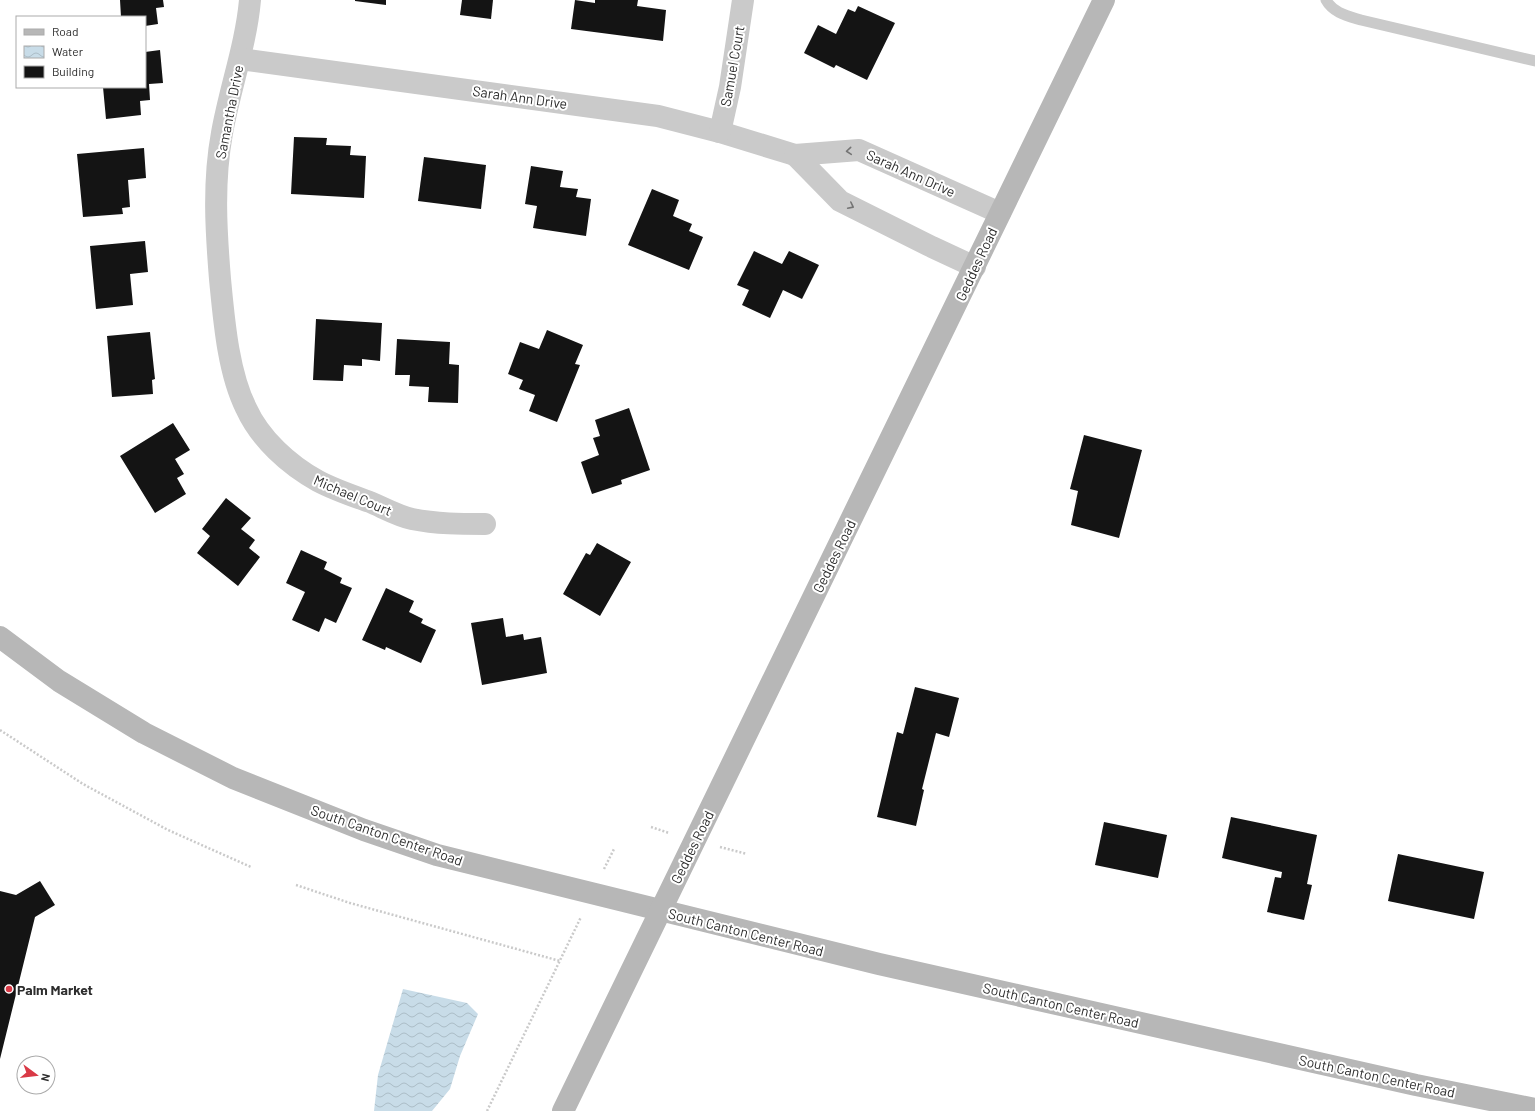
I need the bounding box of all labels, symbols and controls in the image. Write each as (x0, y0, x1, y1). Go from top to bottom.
legend (16, 16, 146, 88)
text: Road (52, 24, 79, 38)
street label: Samuel Court (717, 24, 747, 108)
text: Water (52, 44, 84, 58)
text: Building (52, 64, 94, 78)
street label: Samantha Drive (212, 64, 246, 160)
street label: Sarah Ann Drive (472, 82, 568, 112)
one-way arrow (846, 146, 852, 155)
street label: Sarah Ann Drive (864, 146, 958, 200)
one-way arrow (847, 201, 854, 209)
street label: Geddes Road (952, 225, 1000, 303)
street label: Michael Court (311, 471, 395, 519)
street label: Geddes Road (809, 517, 859, 595)
street label: South Canton Center Road (309, 801, 465, 869)
street label: Geddes Road (667, 808, 717, 886)
street label: South Canton Center Road (667, 904, 825, 960)
street label: South Canton Center Road (981, 979, 1141, 1031)
place label: Palm Market (17, 981, 93, 998)
marker: Palm Market (4, 984, 14, 994)
street label: South Canton Center Road (1297, 1051, 1457, 1101)
north arrow (16, 1055, 56, 1095)
text: N (39, 1072, 53, 1083)

